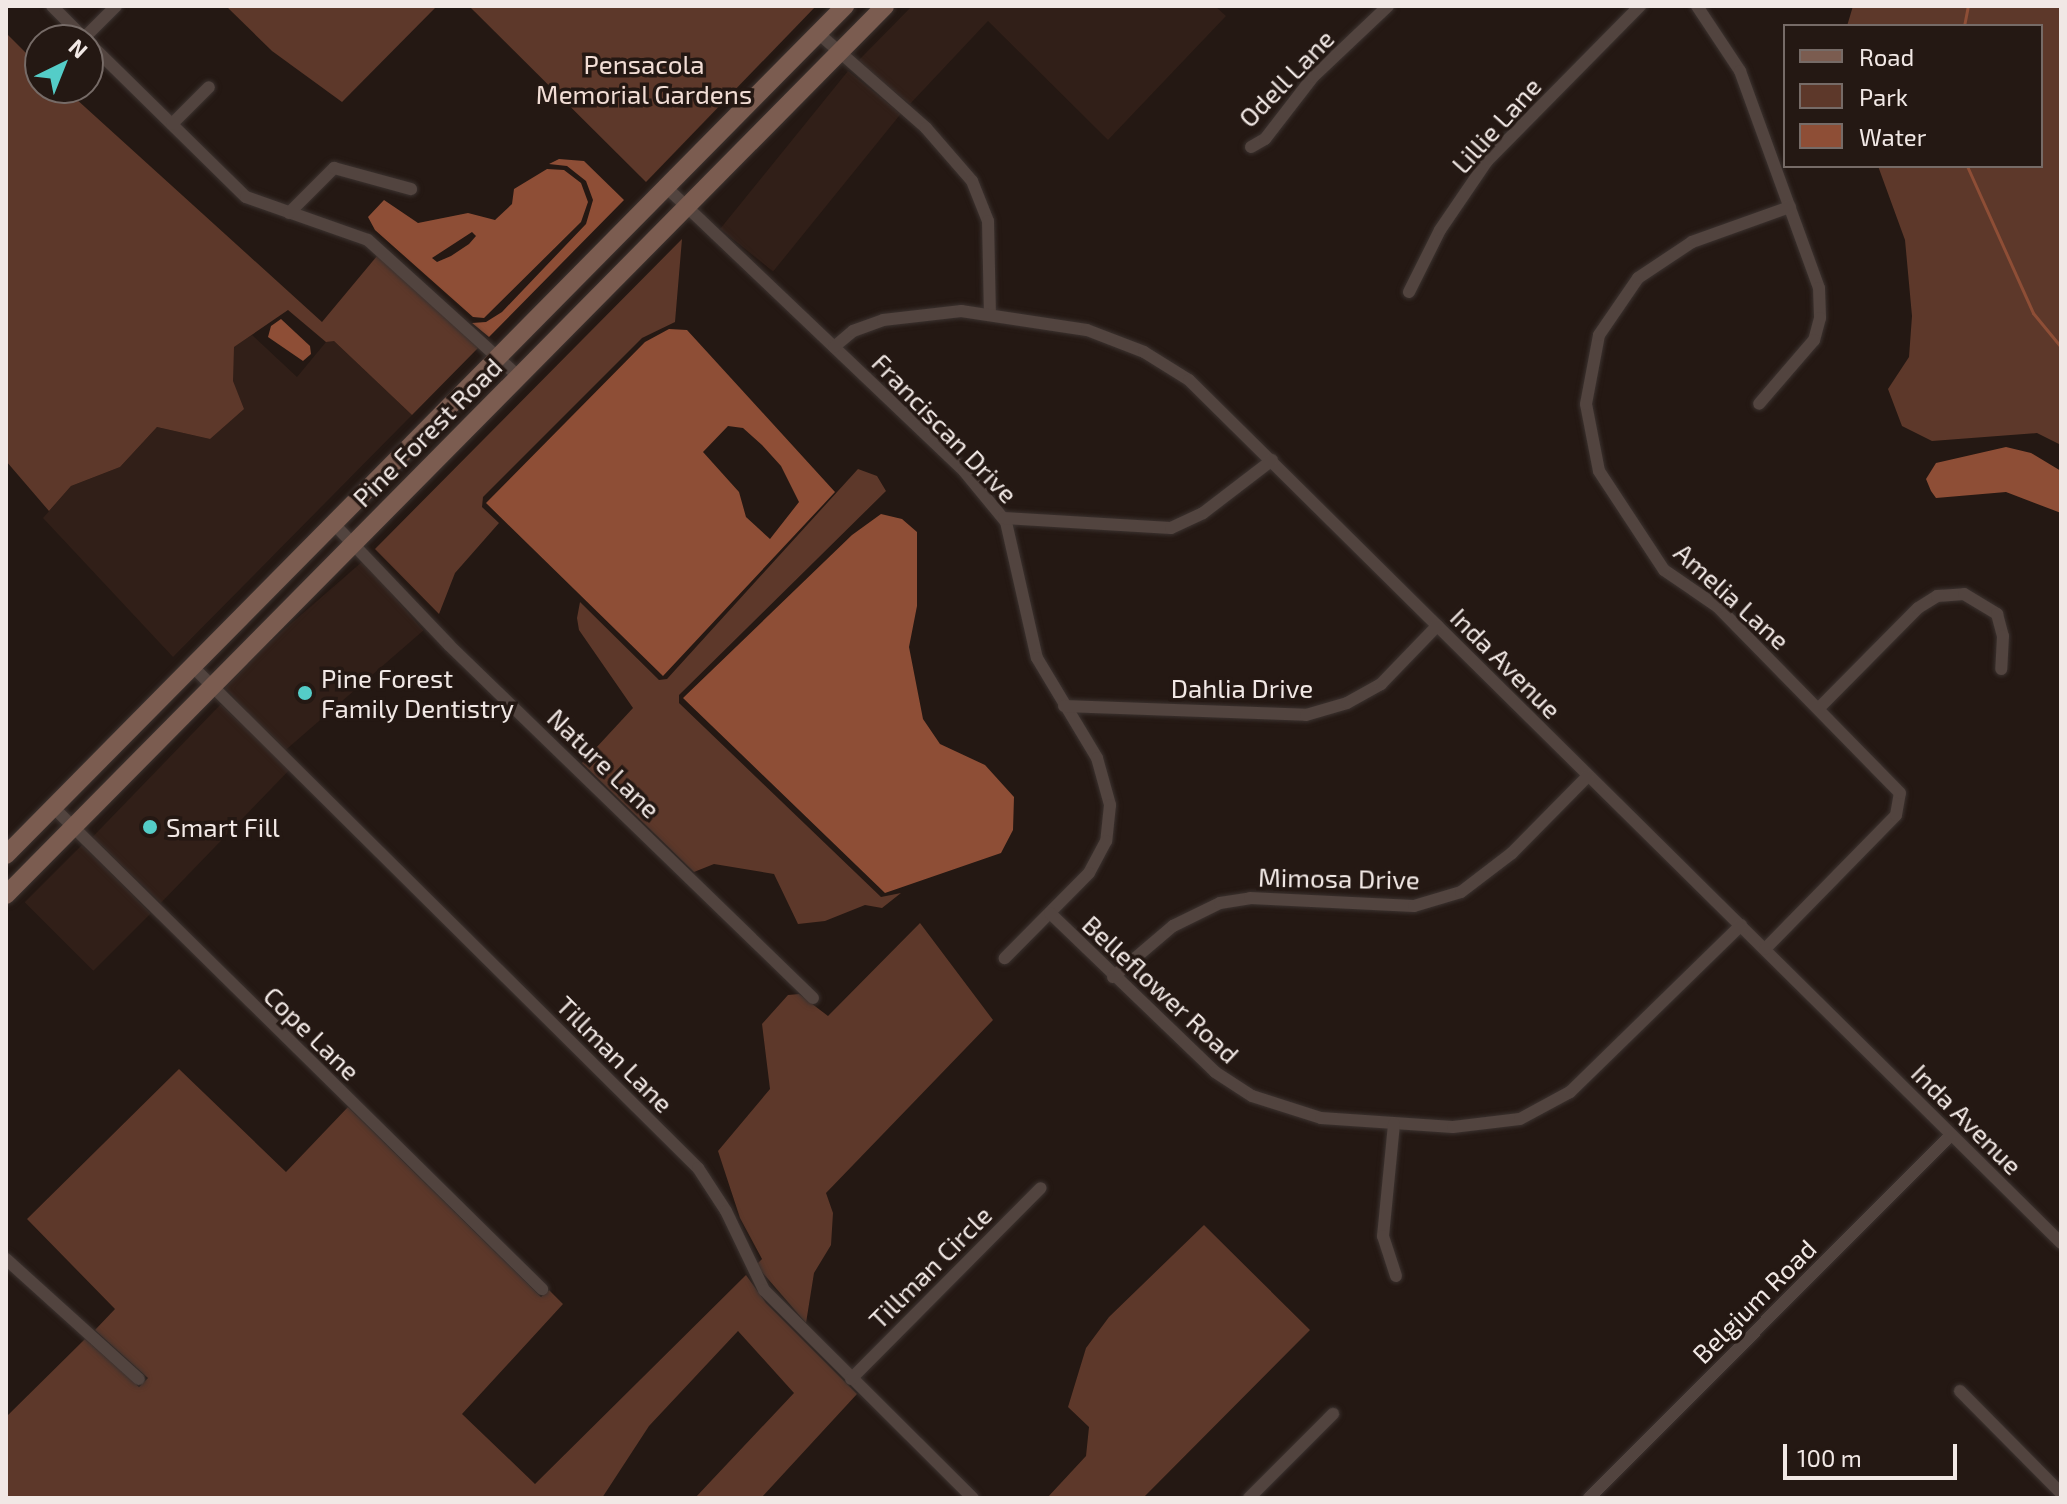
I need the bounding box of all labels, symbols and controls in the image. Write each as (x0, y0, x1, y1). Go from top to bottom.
street label: Odell Lane (1232, 23, 1340, 133)
north arrow (24, 24, 104, 104)
legend (1783, 24, 2043, 168)
text: N (64, 33, 94, 63)
text: Road (1859, 42, 1914, 71)
park label: Pensacola Memorial Gardens (536, 48, 752, 110)
street label: Lillie Lane (1445, 71, 1547, 179)
text: Park (1859, 82, 1908, 111)
text: Water (1859, 122, 1926, 151)
street label: Franciscan Drive (866, 347, 1024, 509)
street label: Pine Forest Road (346, 351, 508, 513)
street label: Amelia Lane (1668, 536, 1796, 656)
street label: Inda Avenue (1444, 601, 1568, 725)
place label: Pine Forest Family Dentistry (321, 662, 515, 724)
street label: Dahlia Drive (1171, 672, 1313, 704)
marker: Pine Forest Family Dentistry (296, 684, 314, 702)
street label: Nature Lane (541, 702, 667, 824)
place label: Smart Fill (166, 811, 280, 843)
marker: Smart Fill (141, 818, 159, 836)
street label: Mimosa Drive (1258, 861, 1420, 895)
street label: Belleflower Road (1076, 908, 1246, 1070)
street label: Cope Lane (258, 980, 366, 1086)
street label: Tillman Lane (550, 989, 680, 1119)
street label: Inda Avenue (1905, 1057, 2029, 1181)
street label: Tillman Circle (862, 1199, 998, 1335)
street label: Belgium Road (1686, 1233, 1822, 1369)
scale bar (1787, 1428, 1961, 1478)
text: 100 m (1797, 1443, 1862, 1472)

